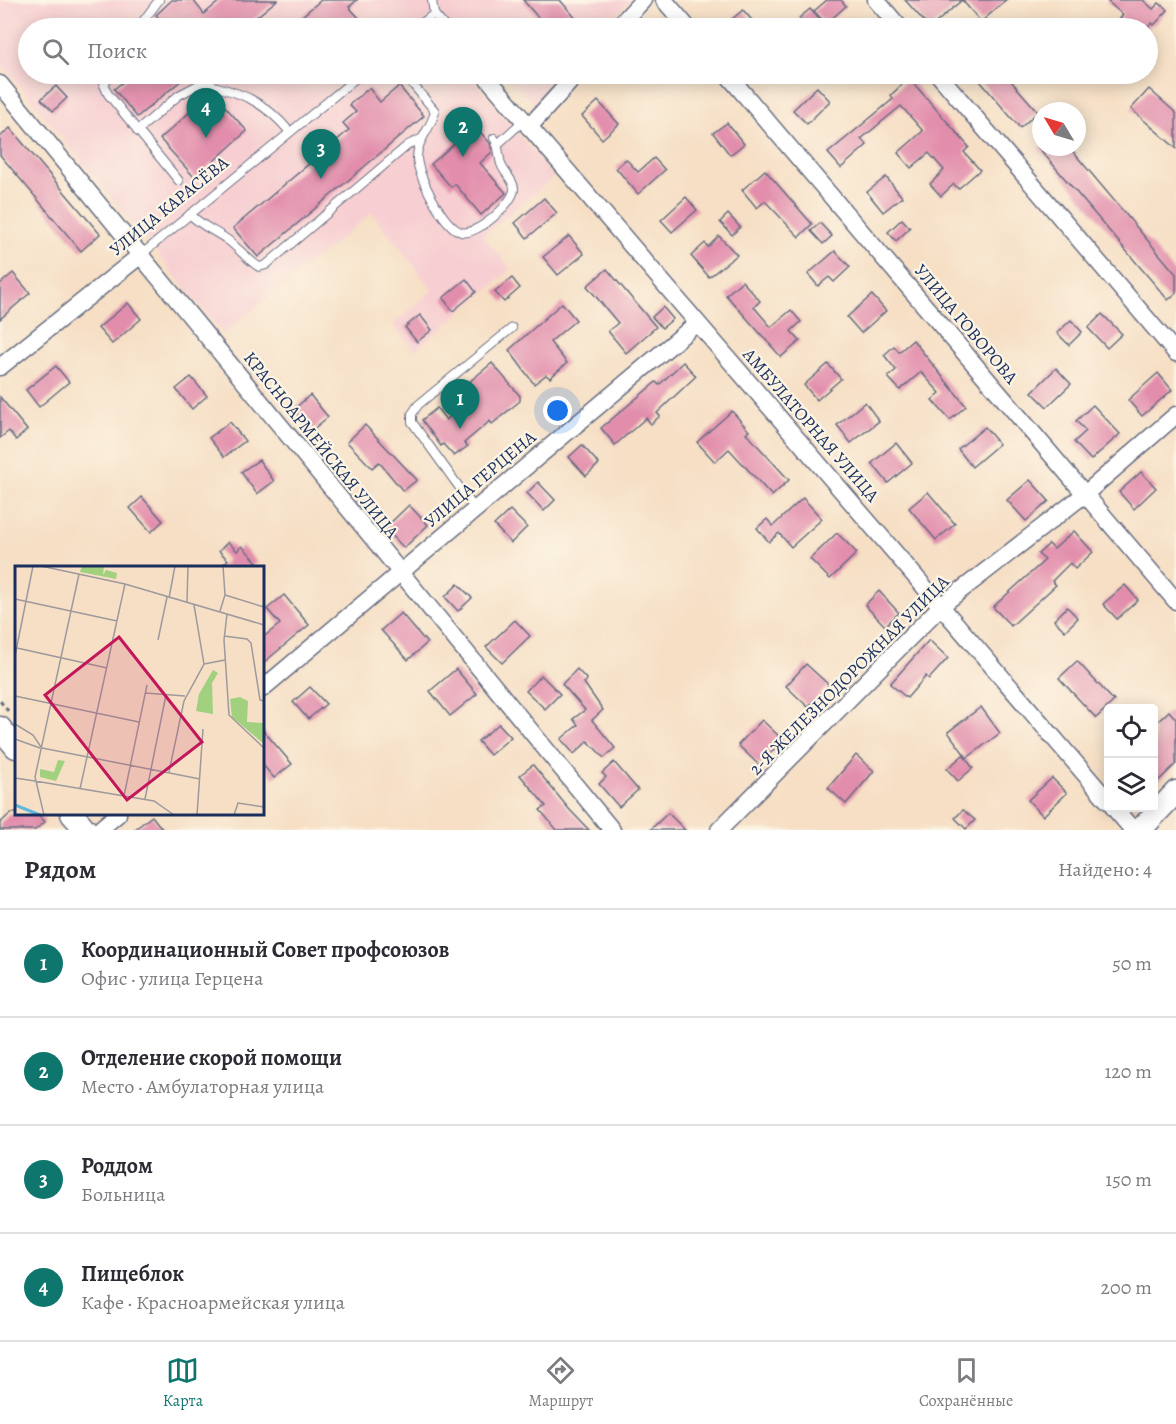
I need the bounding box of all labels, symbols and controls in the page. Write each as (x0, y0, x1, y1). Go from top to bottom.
search box (18, 18, 1158, 84)
icon: search (39, 35, 72, 68)
text: Поиск (87, 36, 147, 66)
pin: 4 (186, 88, 226, 138)
north arrow (1032, 102, 1086, 156)
pin: 2 (444, 108, 482, 157)
pin: 3 (302, 130, 340, 179)
street label: УЛИЦА КАРАСЁВА (105, 150, 234, 261)
street label: УЛИЦА ГОВОРОВА (909, 259, 1024, 389)
street label: АМБУЛАТОРНАЯ УЛИЦА (737, 342, 885, 507)
street label: КРАСНОАРМЕЙСКАЯ УЛИЦА (238, 346, 404, 544)
pin: 1 (440, 380, 480, 429)
your location (543, 396, 572, 425)
street label: УЛИЦА ГЕРЦЕНА (419, 425, 541, 533)
inset map (15, 566, 264, 815)
street label: 2-Я ЖЕЛЕЗНОДОРОЖНАЯ УЛИЦА (744, 569, 955, 780)
map controls (1104, 704, 1158, 812)
button: locate (1104, 704, 1158, 758)
button: layers (1104, 758, 1158, 812)
text: Рядом (24, 852, 96, 887)
text: Найдено: 4 (1058, 856, 1152, 883)
text: Координационный Совет профсоюзов (81, 935, 449, 965)
text: 1 (40, 950, 47, 977)
text: 50 m (1112, 950, 1152, 977)
text: Офис · улица Герцена (81, 965, 263, 992)
text: Отделение скорой помощи (81, 1043, 342, 1073)
text: 2 (39, 1058, 48, 1085)
text: 120 m (1104, 1058, 1152, 1085)
text: Место · Амбулаторная улица (81, 1073, 324, 1100)
text: Роддом (81, 1151, 153, 1181)
text: 3 (39, 1166, 48, 1193)
text: 150 m (1105, 1166, 1152, 1193)
text: Больница (81, 1181, 165, 1208)
text: Пищеблок (81, 1259, 184, 1289)
text: 4 (39, 1274, 48, 1301)
text: 200 m (1101, 1274, 1152, 1301)
text: Кафе · Красноармейская улица (81, 1289, 345, 1316)
tab: Карта (163, 1354, 203, 1412)
tab: Маршрут (529, 1354, 593, 1412)
tab: Сохранённые (919, 1354, 1013, 1412)

